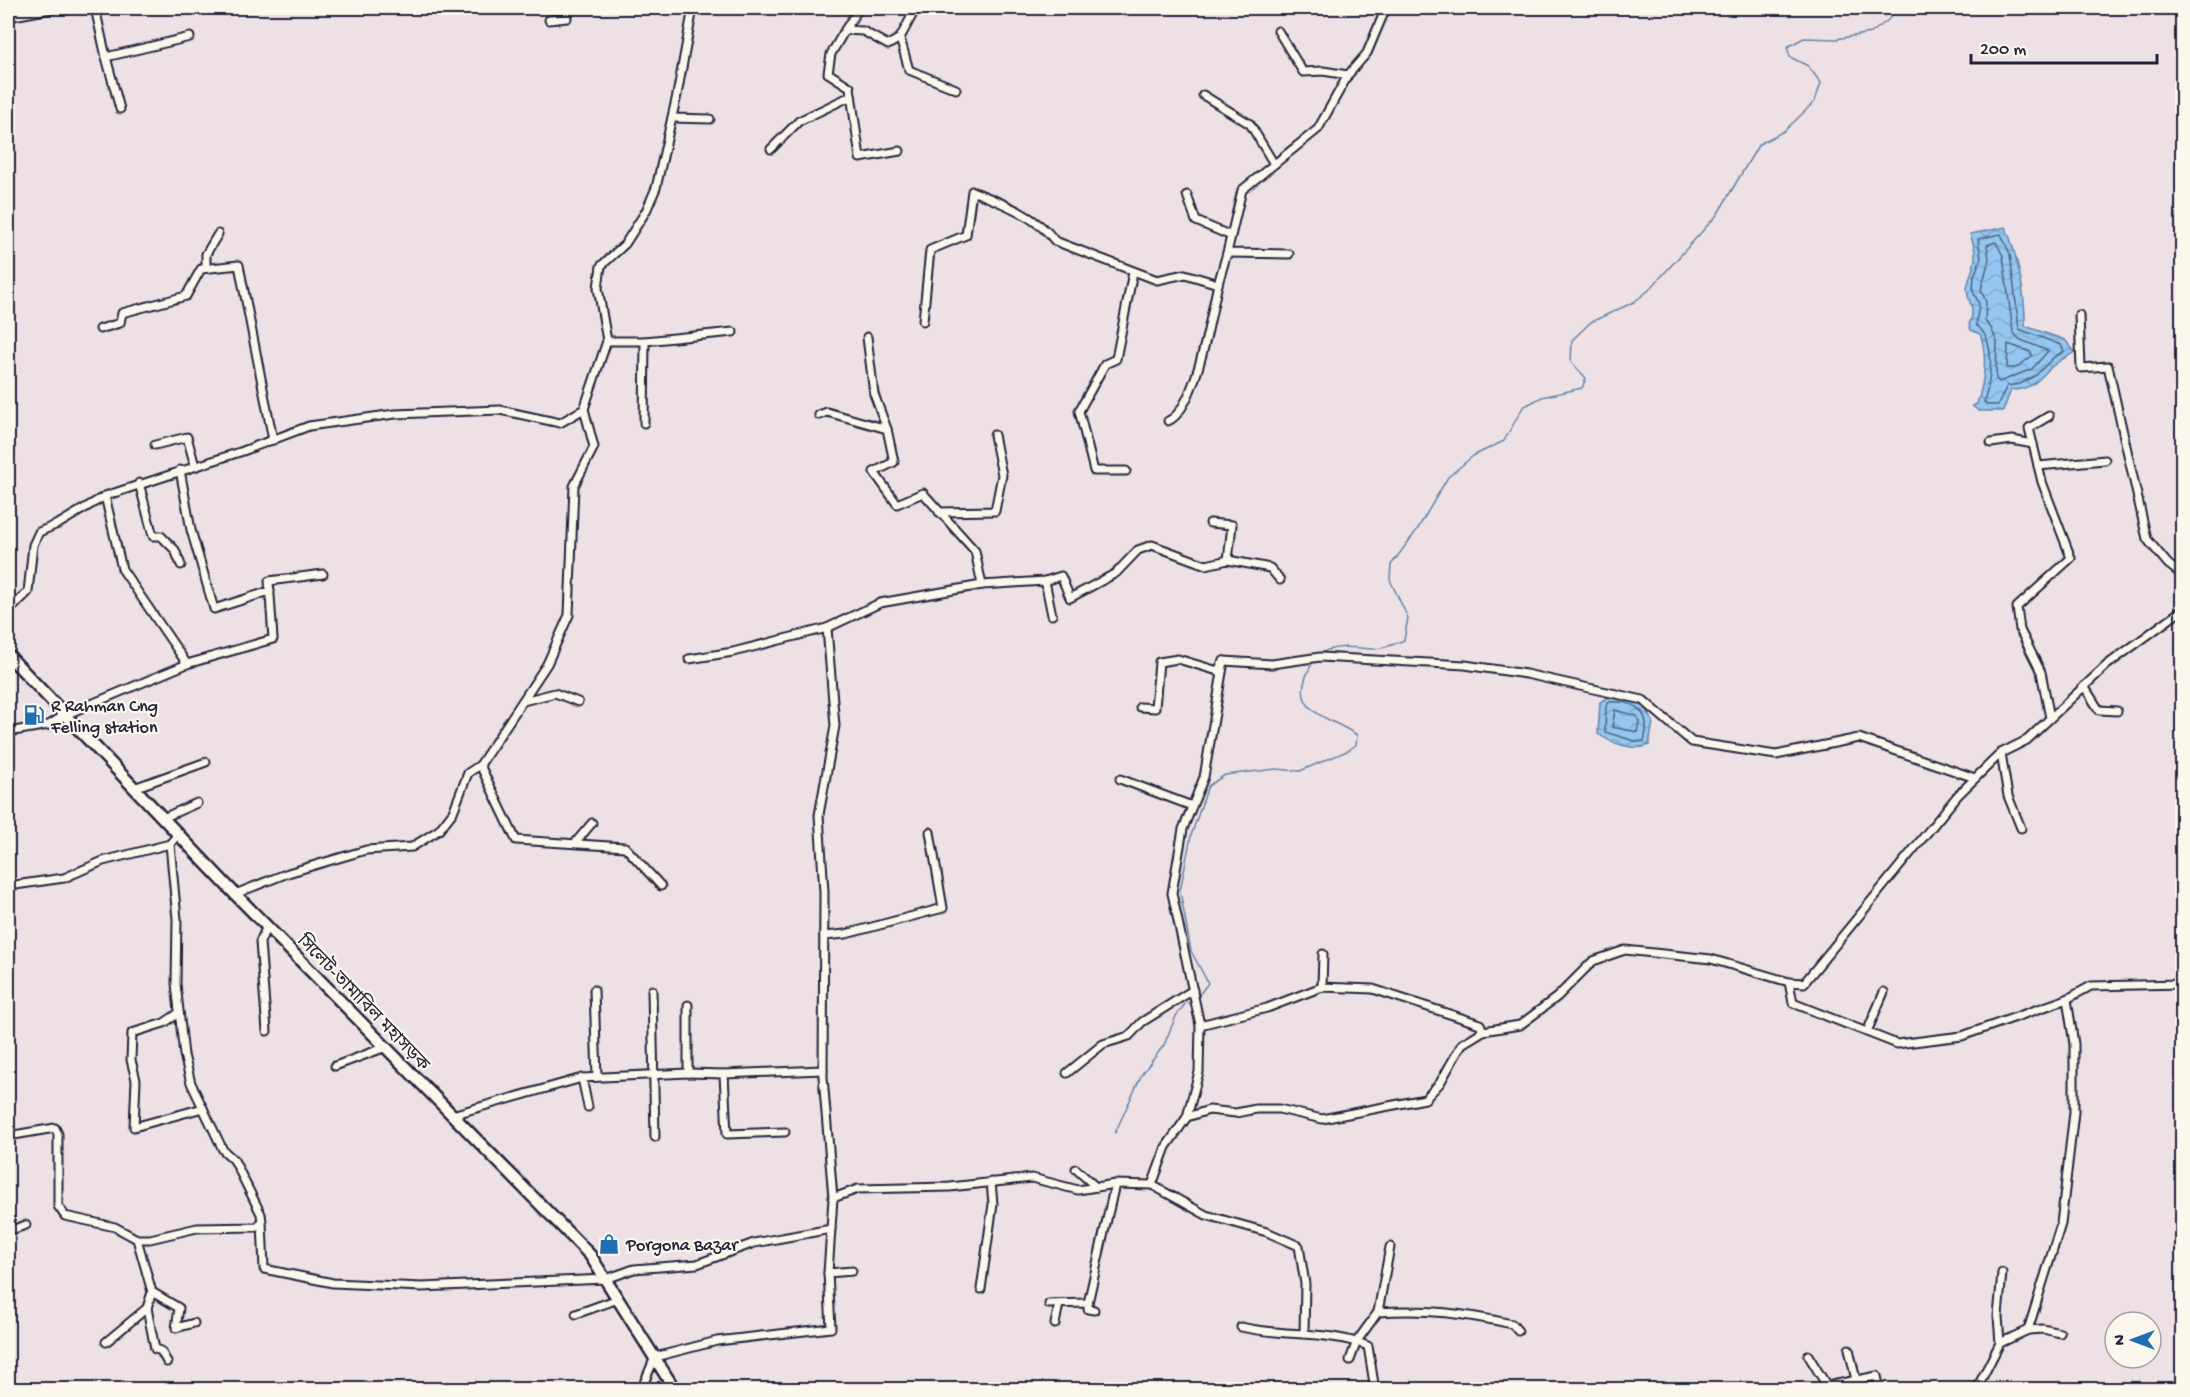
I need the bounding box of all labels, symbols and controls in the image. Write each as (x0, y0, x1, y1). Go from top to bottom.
scale bar (1971, 27, 2157, 65)
text: 200 m (1980, 40, 2027, 61)
place label: R Rahman Cng Felling station (50, 697, 158, 739)
fuel station icon: R Rahman Cng Felling station (22, 703, 46, 727)
street label: সিলেট-তামাবিল মহাসড়ক (291, 929, 435, 1077)
shop icon: Porgona Bazar (597, 1232, 621, 1256)
place label: Porgona Bazar (625, 1236, 739, 1257)
north arrow (2103, 1310, 2163, 1370)
text: N (2112, 1334, 2131, 1345)

